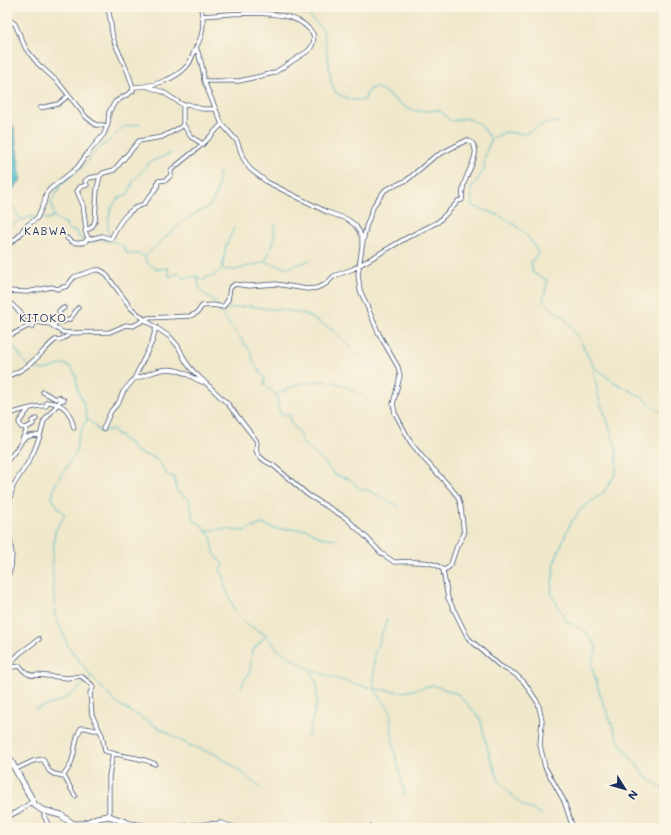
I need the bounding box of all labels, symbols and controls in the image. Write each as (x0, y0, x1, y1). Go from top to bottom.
district label: KABWA (24, 223, 68, 238)
district label: KITOKO (19, 310, 67, 325)
north arrow (605, 769, 645, 809)
text: N (625, 787, 642, 803)

